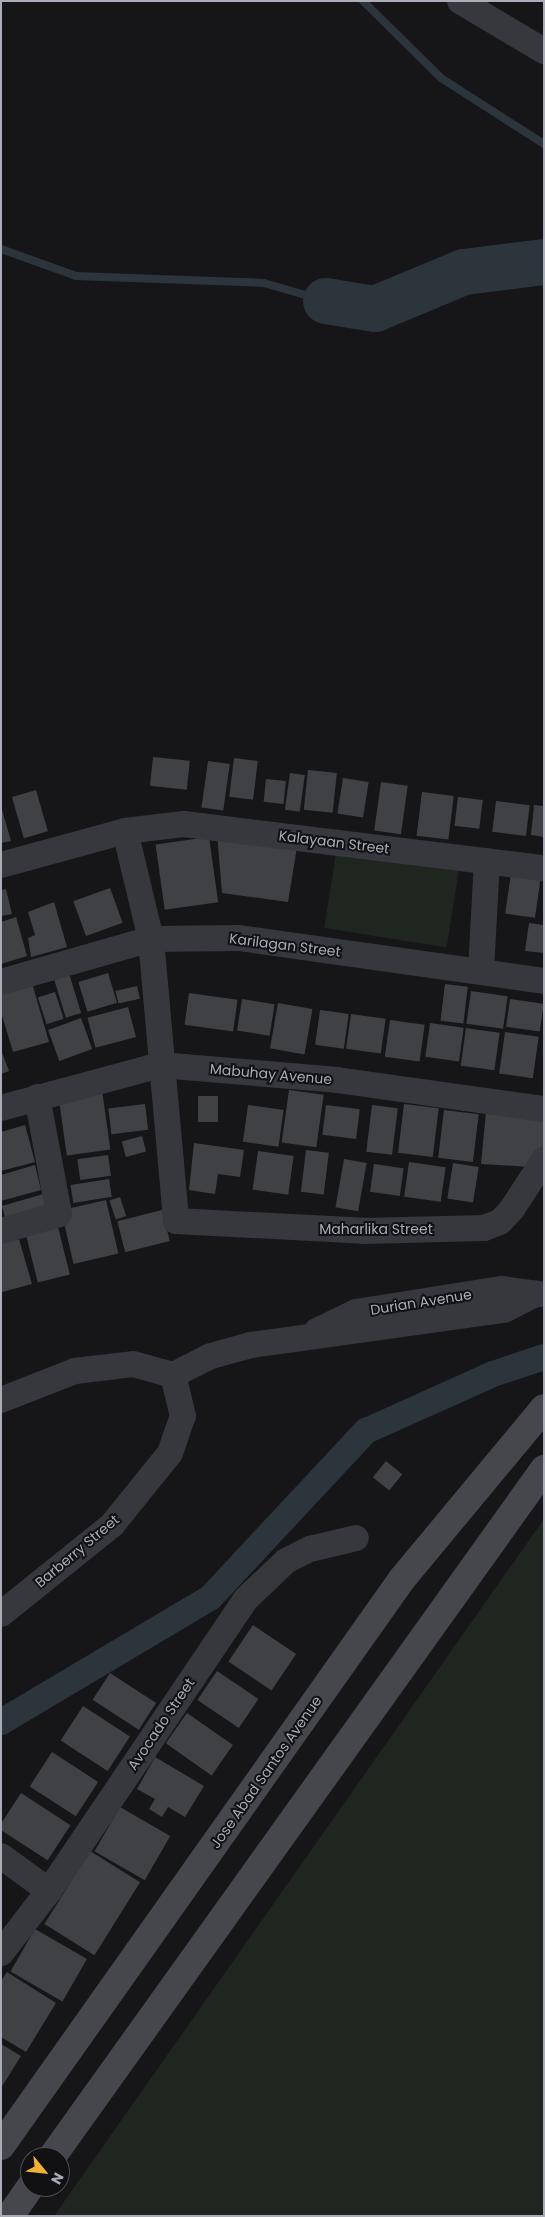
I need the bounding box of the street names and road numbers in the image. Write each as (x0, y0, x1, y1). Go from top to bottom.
street label: Kalayaan Street (278, 827, 390, 857)
street label: Karilagan Street (228, 930, 342, 960)
street label: Mabuhay Avenue (209, 1060, 333, 1088)
street label: Maharlika Street (319, 1221, 433, 1237)
street label: Durian Avenue (369, 1286, 473, 1318)
street label: Barberry Street (32, 1511, 122, 1591)
street label: Avocado Street (124, 1675, 198, 1773)
street label: Jose Abad Santos Avenue (207, 1693, 325, 1851)

